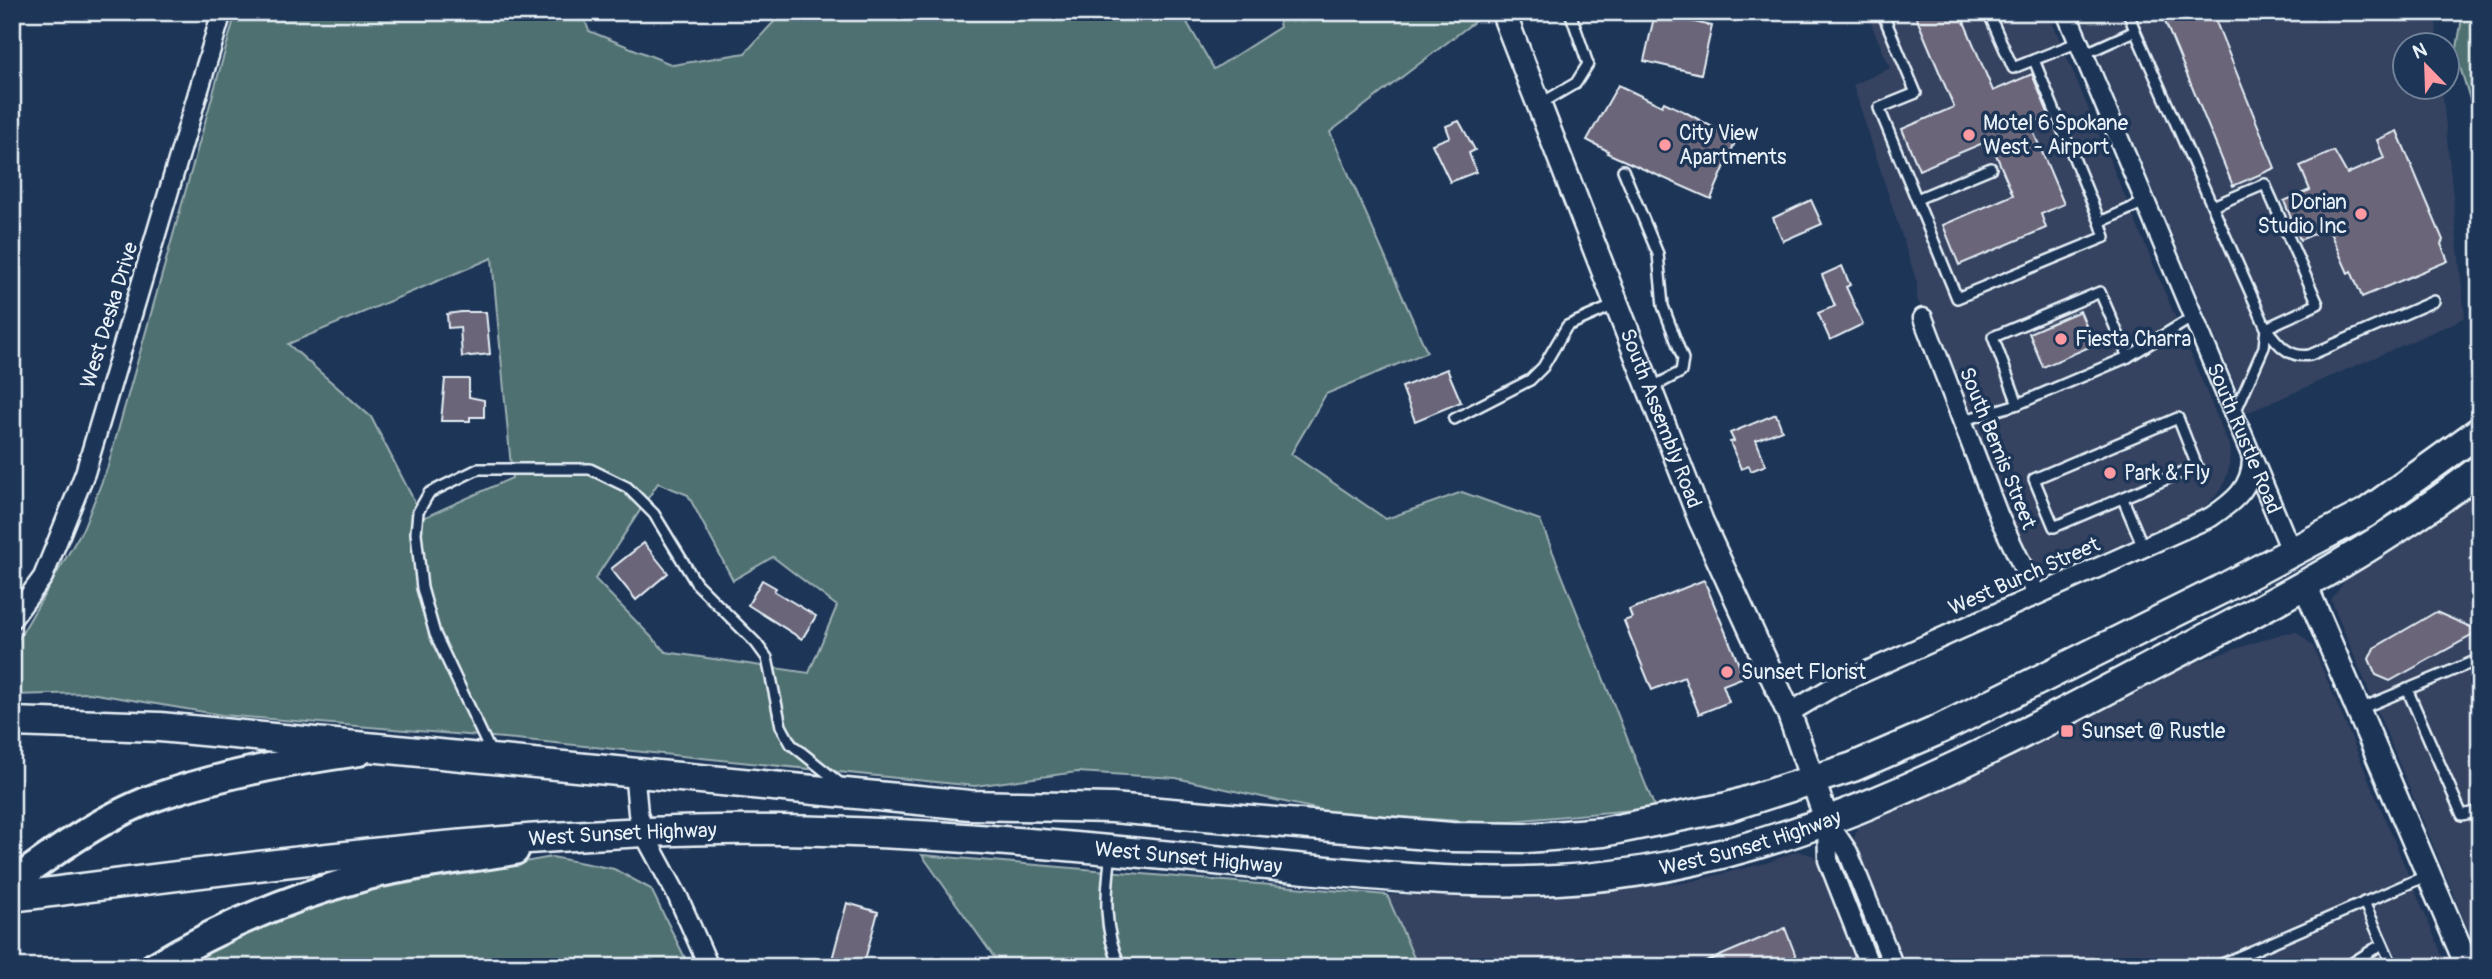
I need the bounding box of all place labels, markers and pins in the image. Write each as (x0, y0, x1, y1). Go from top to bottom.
place label: Motel 6 Spokane West - Airport (1983, 110, 2129, 161)
place label: City View Apartments (1679, 120, 1787, 171)
marker: Motel 6 Spokane West - Airport (1961, 127, 1977, 143)
marker: City View Apartments (1657, 137, 1673, 153)
place label: Dorian Studio Inc (2257, 189, 2347, 240)
marker: Dorian Studio Inc (2353, 206, 2369, 222)
place label: Fiesta Charra (2075, 326, 2191, 353)
marker: Fiesta Charra (2053, 331, 2069, 347)
place label: Park & Fly (2124, 460, 2210, 487)
marker: Park & Fly (2102, 465, 2118, 481)
place label: Sunset Florist (1741, 659, 1867, 686)
marker: Sunset Florist (1719, 664, 1735, 680)
place label: Sunset @ Rustle (2081, 718, 2226, 745)
marker: Sunset @ Rustle (2059, 723, 2075, 739)

